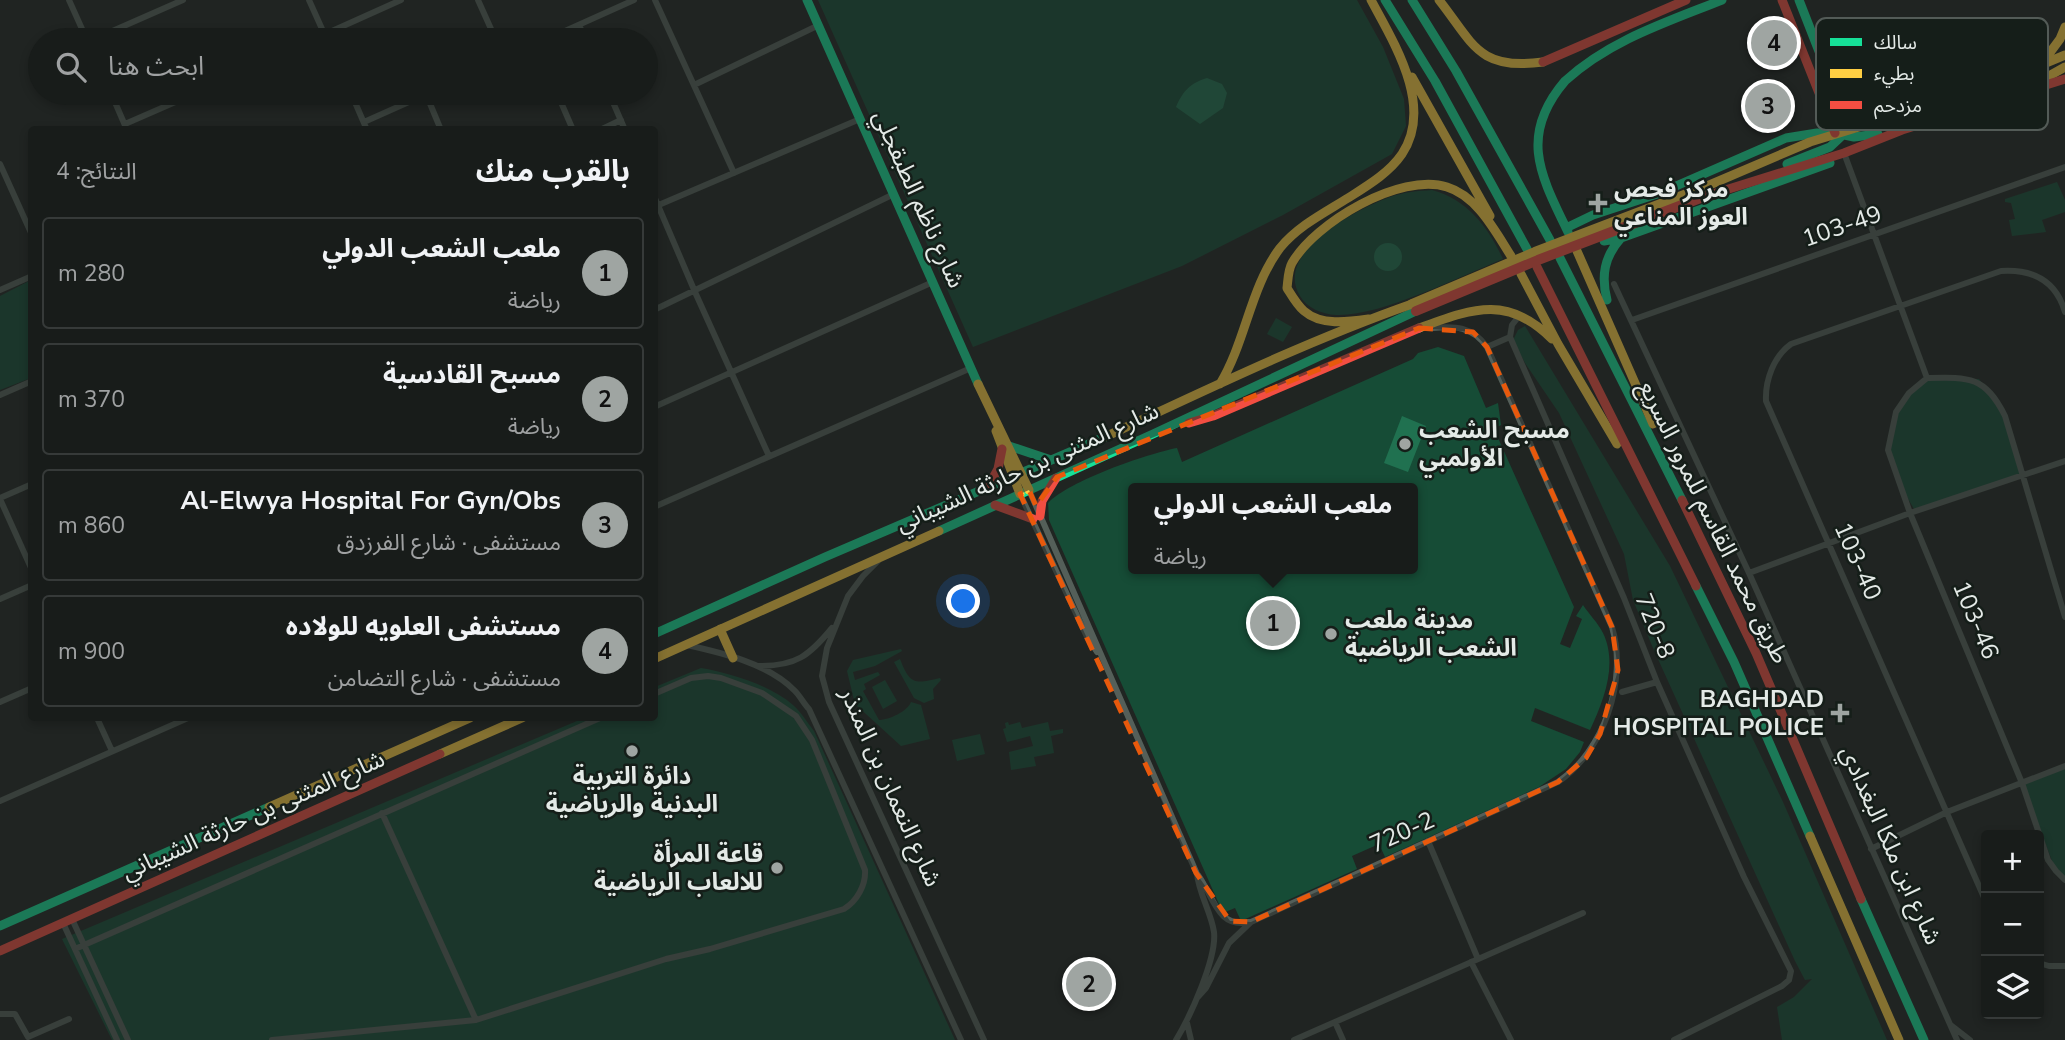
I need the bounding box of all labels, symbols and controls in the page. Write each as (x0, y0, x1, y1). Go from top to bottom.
pin: 4 (1751, 17, 1797, 69)
legend (1816, 18, 2048, 130)
search box (28, 28, 658, 105)
text: سالك (1874, 30, 1917, 56)
icon: search (52, 48, 90, 86)
text: ابحث هنا (108, 49, 204, 84)
text: بطيء (1874, 61, 1914, 88)
pin: 3 (1745, 80, 1791, 132)
text: مزدحم (1874, 93, 1922, 120)
street label: شارع ناظم الطبقجلي (863, 105, 973, 294)
text: بالقرب منك (476, 151, 630, 192)
text: النتائج: 4 (56, 156, 137, 187)
place label: مركز فحص العوز المناعي (1614, 173, 1748, 237)
marker: مركز فحص العوز المناعي (1588, 193, 1608, 213)
street label: 103-49 (1798, 197, 1886, 255)
text: ملعب الشعب الدولي (322, 231, 561, 266)
text: 280 m (58, 258, 125, 289)
text: 1 (598, 258, 612, 289)
text: رياضة (508, 285, 561, 316)
text: مسبح القادسية (383, 357, 561, 392)
street label: طريق محمد القاسم للمرور السريع (1630, 375, 1797, 669)
text: 370 m (58, 384, 125, 415)
text: 2 (598, 384, 612, 415)
street label: شارع المثنى بن حارثة الشيباني (890, 394, 1165, 542)
text: رياضة (508, 411, 561, 442)
place label: مسبح الشعب الأولمبي (1419, 414, 1570, 478)
marker: مسبح الشعب الأولمبي (1397, 436, 1413, 452)
text: Al-Elwya Hospital For Gyn/Obs (180, 483, 561, 518)
popup (1128, 483, 1418, 574)
text: ملعب الشعب الدولي (1154, 487, 1392, 522)
text: 860 m (58, 510, 125, 541)
text: 3 (598, 510, 612, 541)
street label: 103-40 (1827, 517, 1889, 605)
text: مستشفى · شارع الفرزدق (337, 527, 561, 558)
text: رياضة (1154, 541, 1207, 572)
street label: 103-46 (1945, 576, 2007, 664)
your location (946, 584, 980, 618)
street label: 720-8 (1627, 589, 1683, 663)
pin: 1 (1250, 597, 1296, 649)
place label: مدينة ملعب الشعب الرياضية (1345, 604, 1517, 664)
text: مستشفى العلويه للولاده (286, 609, 561, 644)
marker: مدينة ملعب الشعب الرياضية (1323, 626, 1339, 642)
text: 900 m (58, 636, 125, 667)
text: 4 (598, 636, 612, 667)
text: مستشفى · شارع التضامن (328, 663, 561, 694)
street label: شارع النعمان بن المنذر (831, 681, 949, 892)
place label: BAGHDAD HOSPITAL POLICE (1613, 683, 1824, 743)
marker: BAGHDAD HOSPITAL POLICE (1830, 703, 1850, 723)
street label: شارع ابن ملكا البغدادي (1830, 740, 1949, 951)
street label: شارع المثنى بن حارثة الشيباني (116, 742, 391, 890)
marker: دائرة التربية البدنية والرياضية (624, 743, 640, 759)
place label: دائرة التربية البدنية والرياضية (546, 760, 718, 820)
street label: 720-2 (1365, 804, 1439, 860)
map controls (1981, 830, 2044, 1019)
button: + (1981, 830, 2044, 893)
place label: قاعة المرأة للالعاب الرياضية (594, 838, 763, 898)
marker: قاعة المرأة للالعاب الرياضية (769, 860, 785, 876)
button: − (1981, 893, 2044, 956)
button: layers (1981, 956, 2044, 1019)
pin: 2 (1066, 958, 1112, 1010)

